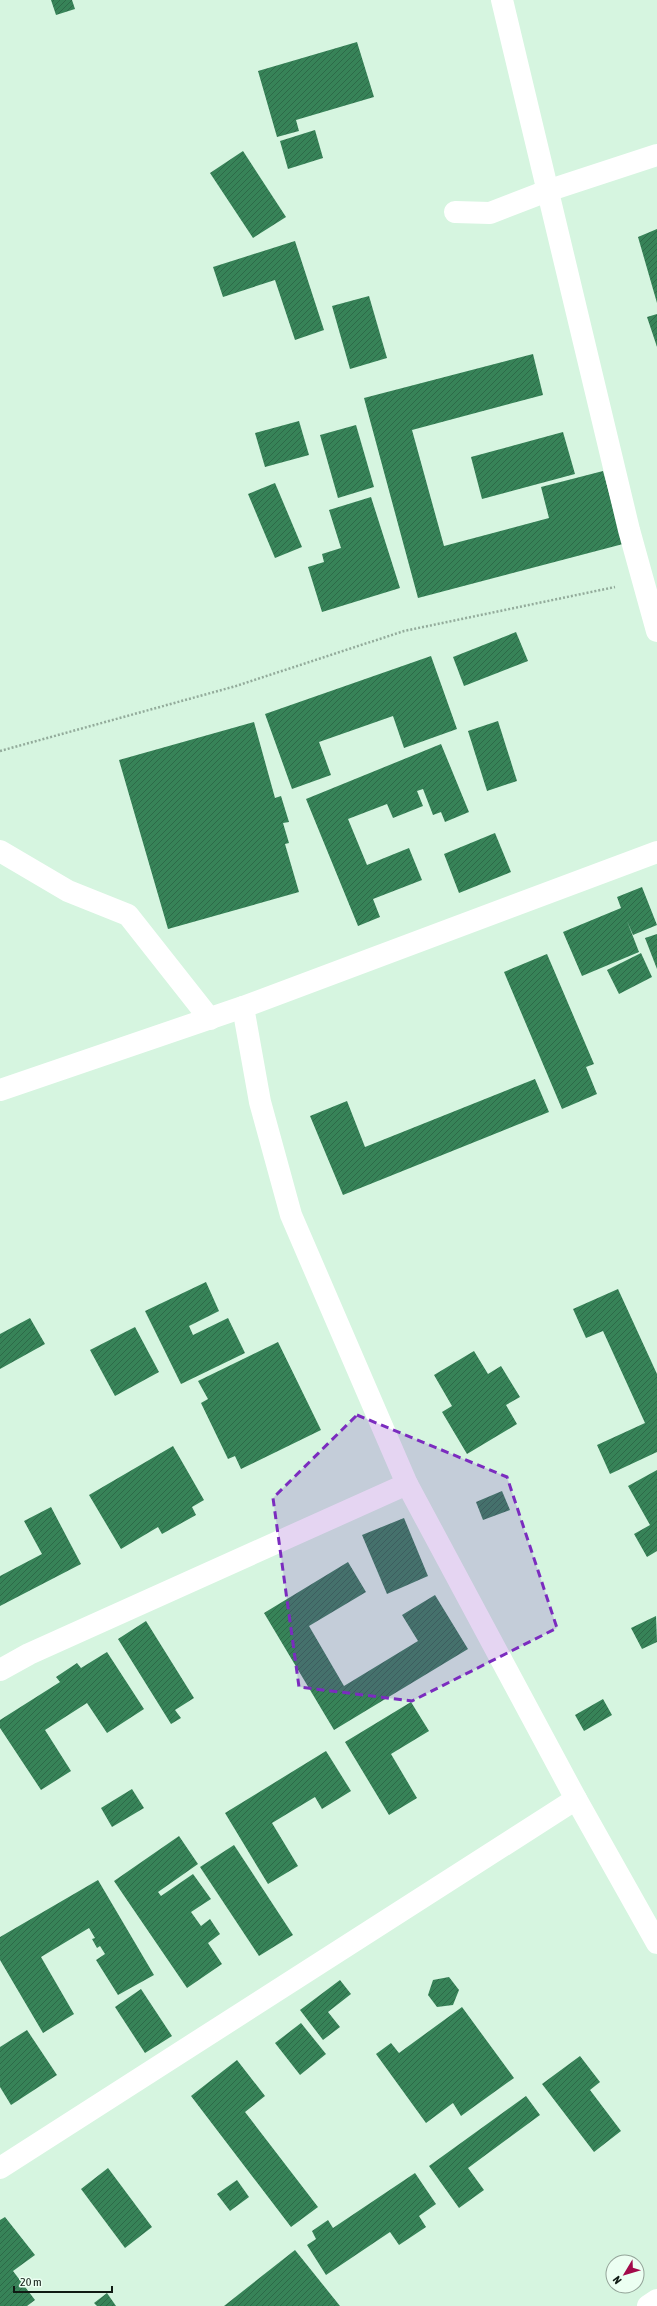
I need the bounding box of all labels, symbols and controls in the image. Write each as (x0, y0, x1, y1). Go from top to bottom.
north arrow (605, 2254, 645, 2294)
scale bar (14, 2268, 112, 2294)
text: N (610, 2274, 624, 2286)
text: 20 m (20, 2275, 42, 2289)

